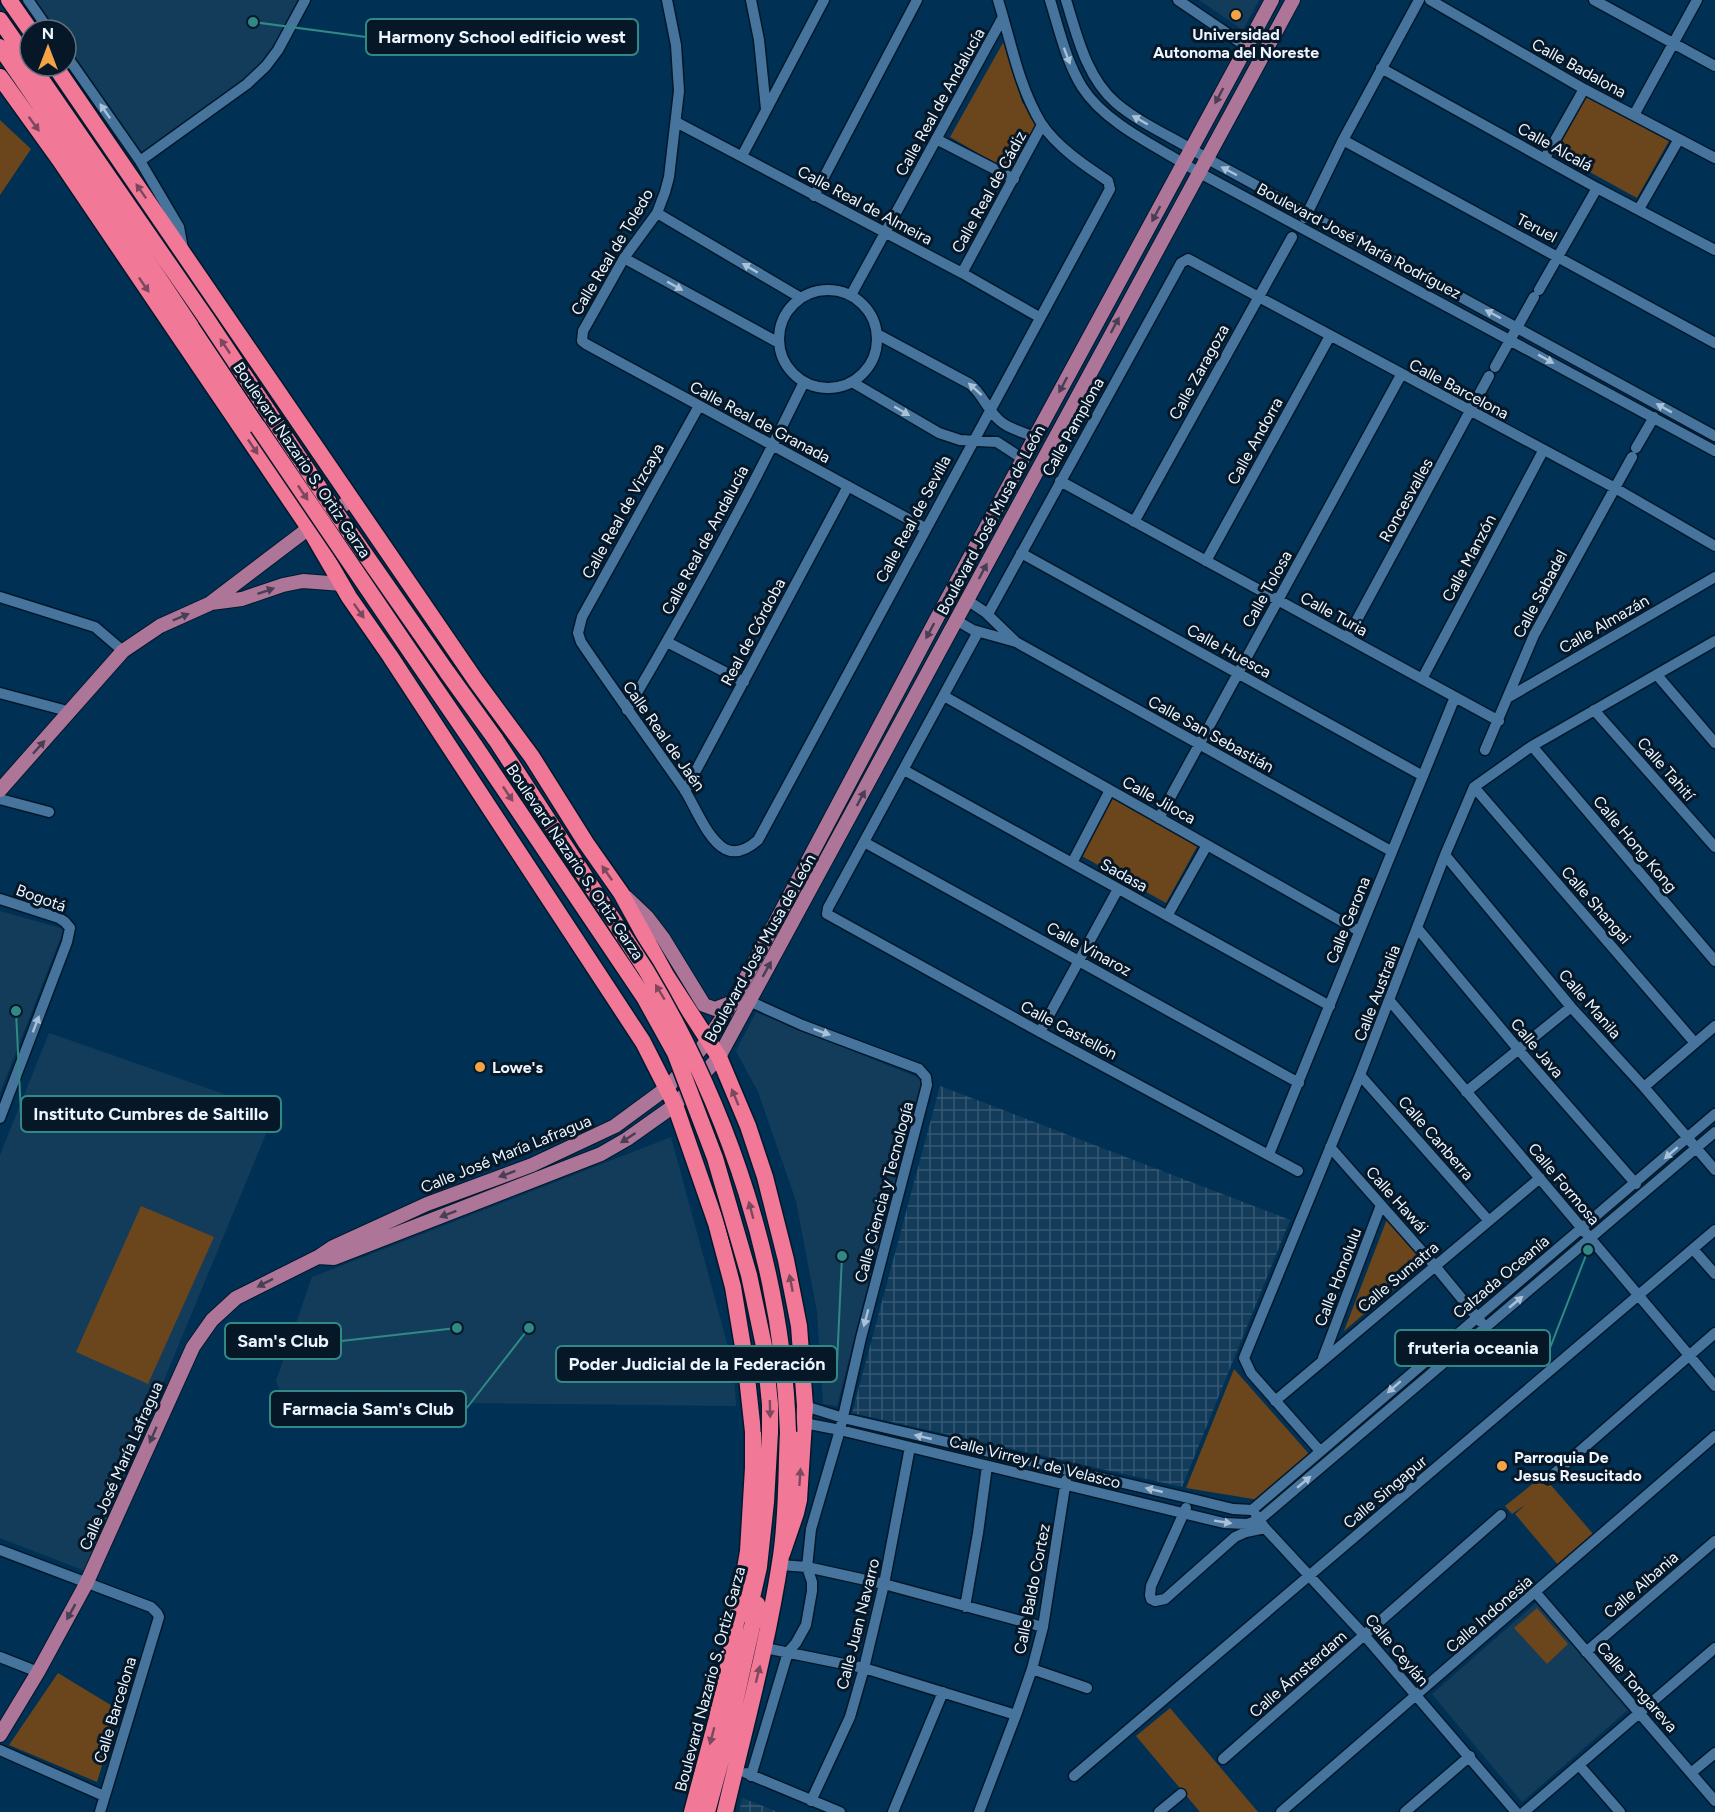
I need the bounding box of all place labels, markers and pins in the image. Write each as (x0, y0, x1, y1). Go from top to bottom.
marker: Universidad Autonoma del Noreste (1229, 8, 1243, 22)
callout: Harmony School edificio west (366, 19, 638, 55)
place label: Universidad Autonoma del Noreste (1153, 25, 1319, 62)
place label: Lowe's (492, 1058, 543, 1077)
marker: Lowe's (473, 1060, 487, 1074)
callout: Instituto Cumbres de Saltillo (21, 1096, 281, 1132)
callout: Sam's Club (225, 1323, 341, 1359)
callout: fruteria oceania (1395, 1330, 1550, 1366)
callout: Poder Judicial de la Federación (556, 1346, 837, 1382)
callout: Farmacia Sam's Club (270, 1391, 466, 1427)
place label: Parroquia De Jesus Resucitado (1514, 1448, 1642, 1485)
marker: Parroquia De Jesus Resucitado (1495, 1459, 1509, 1473)

